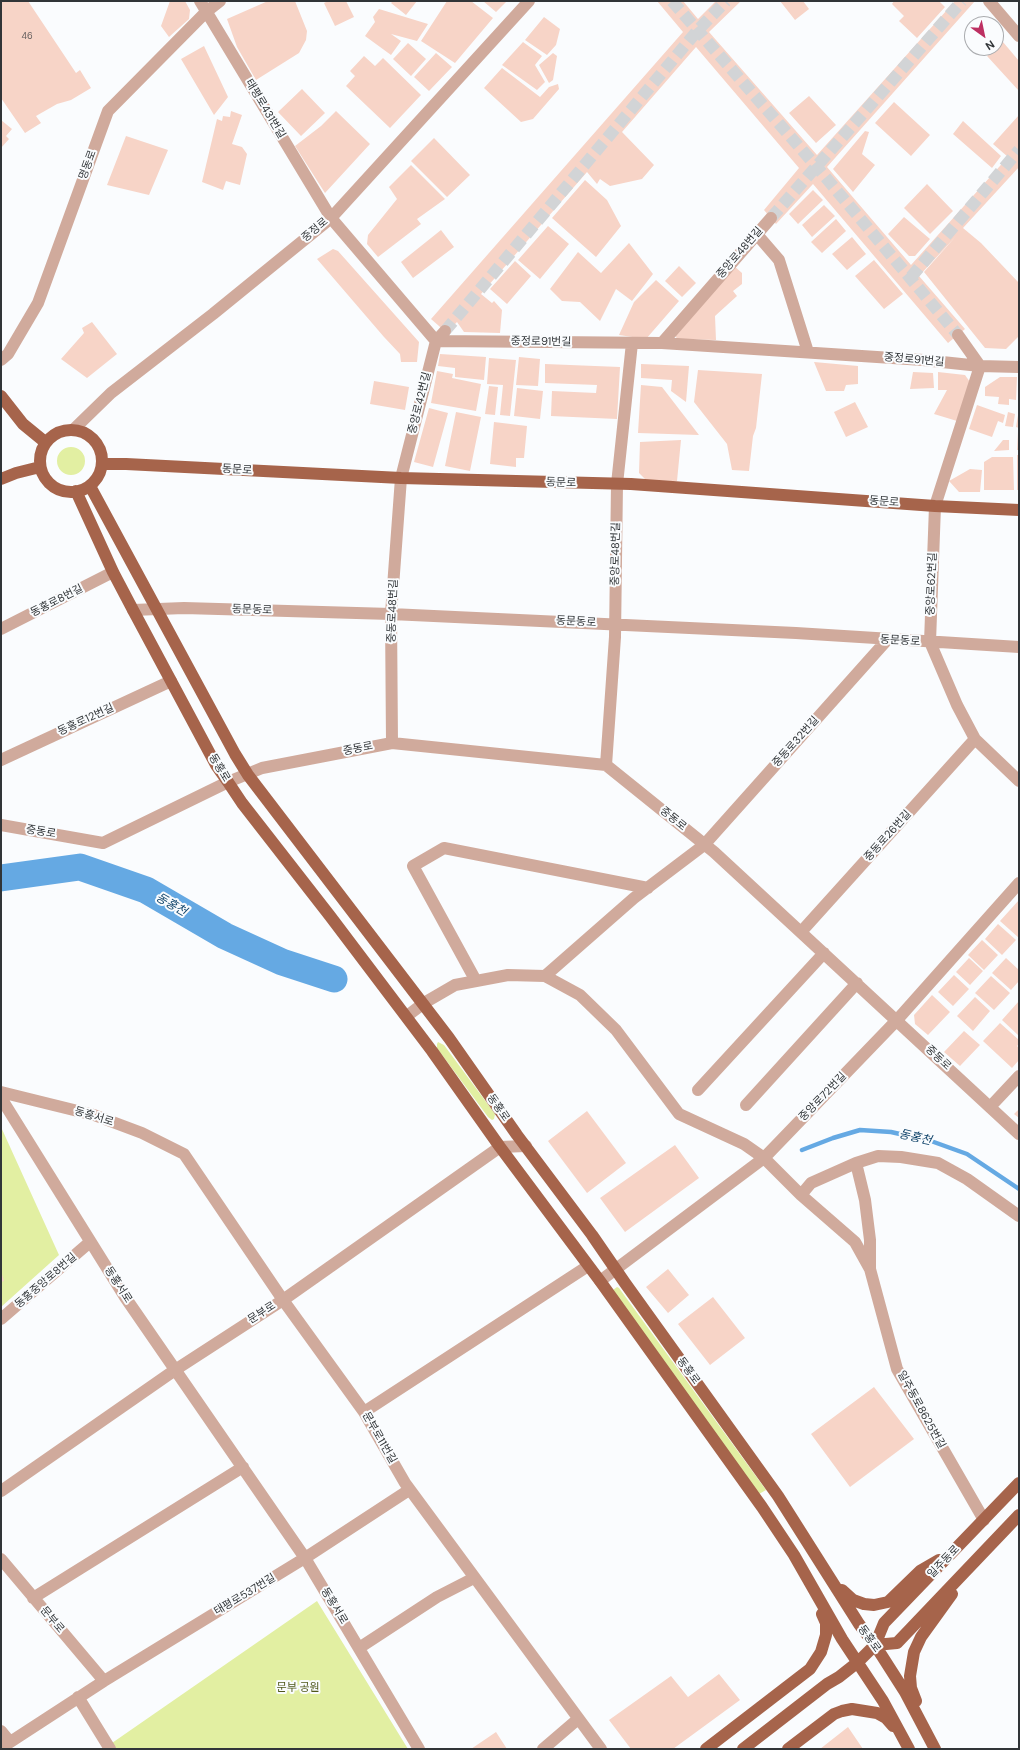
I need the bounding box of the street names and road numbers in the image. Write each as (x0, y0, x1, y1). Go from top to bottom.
street label: 태평로431번길 (242, 77, 288, 141)
street label: 명동로 (77, 148, 99, 182)
street label: 중정로 (299, 215, 331, 245)
street label: 중앙로48번길 (714, 225, 766, 281)
street label: 중정로91번길 (511, 335, 571, 349)
street label: 중정로91번길 (883, 351, 945, 369)
street label: 중앙로42번길 (406, 371, 434, 435)
street label: 동문로 (221, 463, 253, 477)
street label: 동문로 (546, 476, 576, 490)
street label: 동문로 (868, 494, 900, 510)
street label: 중앙로48번길 (609, 522, 623, 586)
street label: 중앙로62번길 (924, 552, 940, 616)
street label: 중동로48번길 (385, 579, 401, 643)
street label: 동홍로8번길 (28, 582, 86, 620)
street label: 동문동로 (232, 603, 272, 617)
street label: 동문동로 (555, 614, 597, 630)
street label: 동문동로 (879, 633, 921, 649)
street label: 동홍로12번길 (56, 701, 116, 739)
street label: 중동로32번길 (770, 714, 822, 770)
street label: 중동로 (342, 740, 374, 758)
street label: 동홍로 (206, 752, 232, 784)
street label: 중동로 (657, 804, 689, 834)
street label: 중동로26번길 (862, 808, 914, 864)
street label: 중동로 (25, 823, 57, 841)
street label: 중동로 (922, 1043, 954, 1073)
street label: 중앙로72번길 (797, 1070, 849, 1124)
street label: 동홍로 (484, 1092, 512, 1124)
street label: 동흥서로 (73, 1105, 115, 1129)
street label: 동홍중앙로8번길 (12, 1251, 80, 1311)
street label: 동홍서로 (101, 1264, 135, 1306)
street label: 문부로 (246, 1299, 278, 1327)
street label: 동홍로 (674, 1355, 702, 1387)
street label: 일주동로8625번길 (894, 1369, 948, 1451)
street label: 문부로11번길 (359, 1410, 399, 1466)
street label: 일주동로 (925, 1543, 963, 1581)
street label: 태평로537번길 (212, 1571, 278, 1619)
street label: 동홍서로 (318, 1585, 350, 1627)
street label: 문부로 (37, 1604, 67, 1636)
street label: 동홍로 (855, 1623, 883, 1655)

